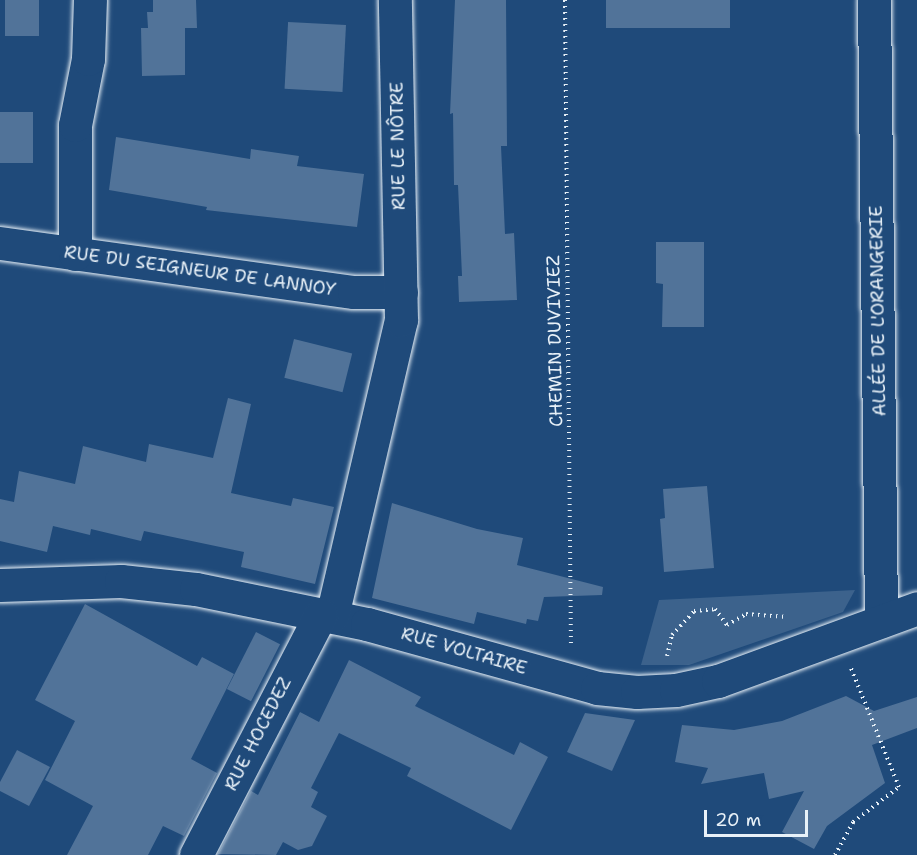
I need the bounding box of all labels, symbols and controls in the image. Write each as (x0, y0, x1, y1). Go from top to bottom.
street label: RUE LE NÔTRE (386, 82, 410, 210)
street label: ALLÉE DE L'ORANGERIE (865, 205, 891, 417)
street label: RUE DU SEIGNEUR DE LANNOY (63, 241, 337, 301)
street label: CHEMIN DUVIVIEZ (543, 255, 567, 427)
street label: RUE VOLTAIRE (399, 623, 529, 679)
street label: RUE HOCEDEZ (220, 674, 296, 794)
scale bar (707, 798, 810, 836)
text: 20 m (715, 808, 761, 832)

